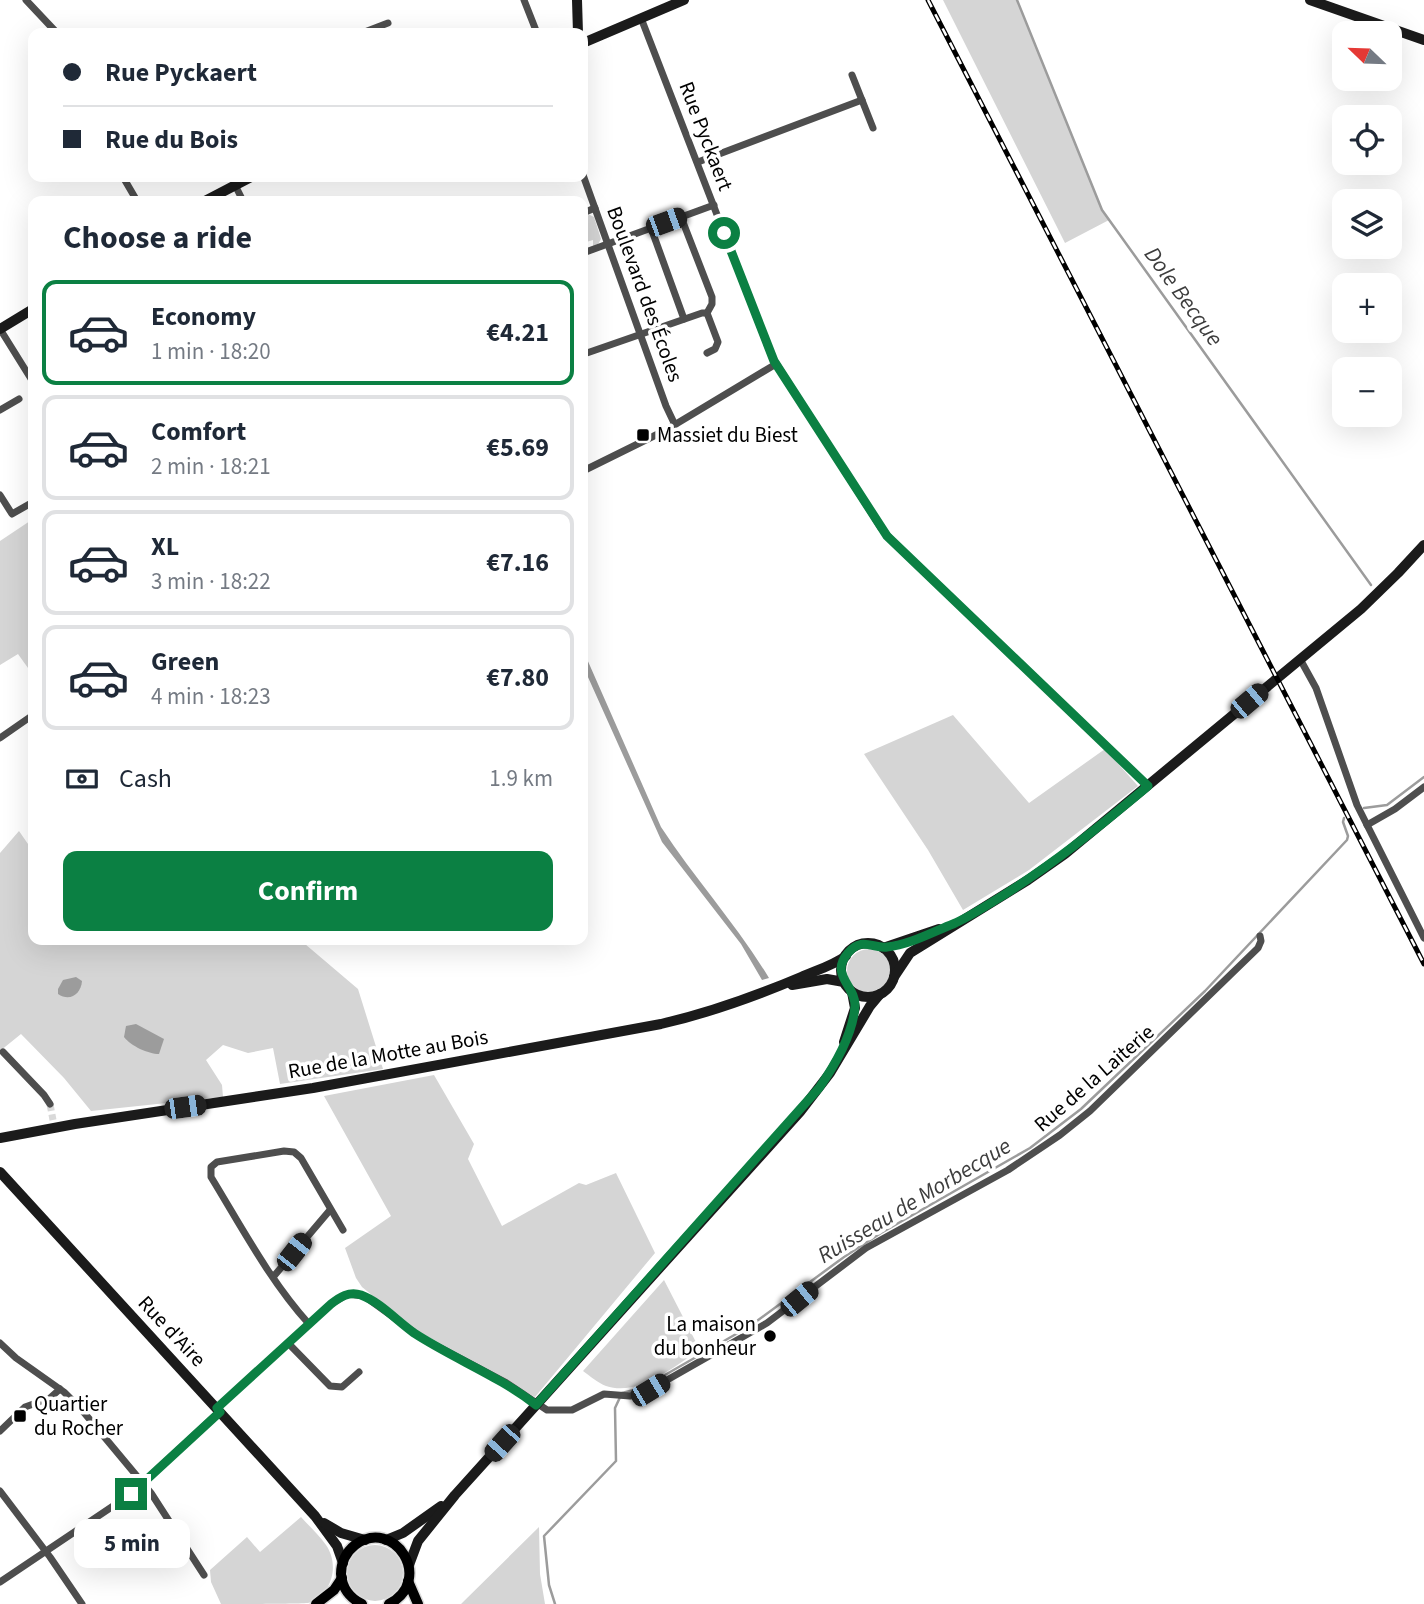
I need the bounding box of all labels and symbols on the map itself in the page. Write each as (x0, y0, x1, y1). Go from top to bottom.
north arrow (1332, 21, 1402, 91)
street label: Rue Pyckaert (671, 77, 741, 195)
street label: Boulevard des Écoles (599, 202, 691, 386)
car (643, 205, 690, 239)
route start (708, 217, 740, 249)
water label: Dole Becque (1136, 240, 1231, 353)
place label: Massiet du Biest (657, 420, 798, 450)
marker: Massiet du Biest (635, 427, 651, 443)
car (1227, 679, 1272, 723)
street label: Rue de la Laiterie (1027, 1017, 1161, 1139)
street label: Rue de la Motte au Bois (286, 1022, 491, 1086)
car (163, 1094, 208, 1120)
water label: Ruisseau de Morbecque (811, 1129, 1017, 1271)
car (273, 1229, 316, 1275)
car (777, 1278, 822, 1320)
street label: Rue d'Aire (131, 1289, 213, 1373)
place label: La maison du bonheur (654, 1309, 757, 1363)
marker: La maison du bonheur (762, 1328, 778, 1344)
car (627, 1370, 674, 1410)
place label: Quartier du Rocher (34, 1389, 124, 1443)
marker: Quartier du Rocher (12, 1408, 28, 1424)
car (481, 1420, 524, 1466)
route end (115, 1478, 147, 1510)
callout: 5 min (73, 1518, 189, 1568)

